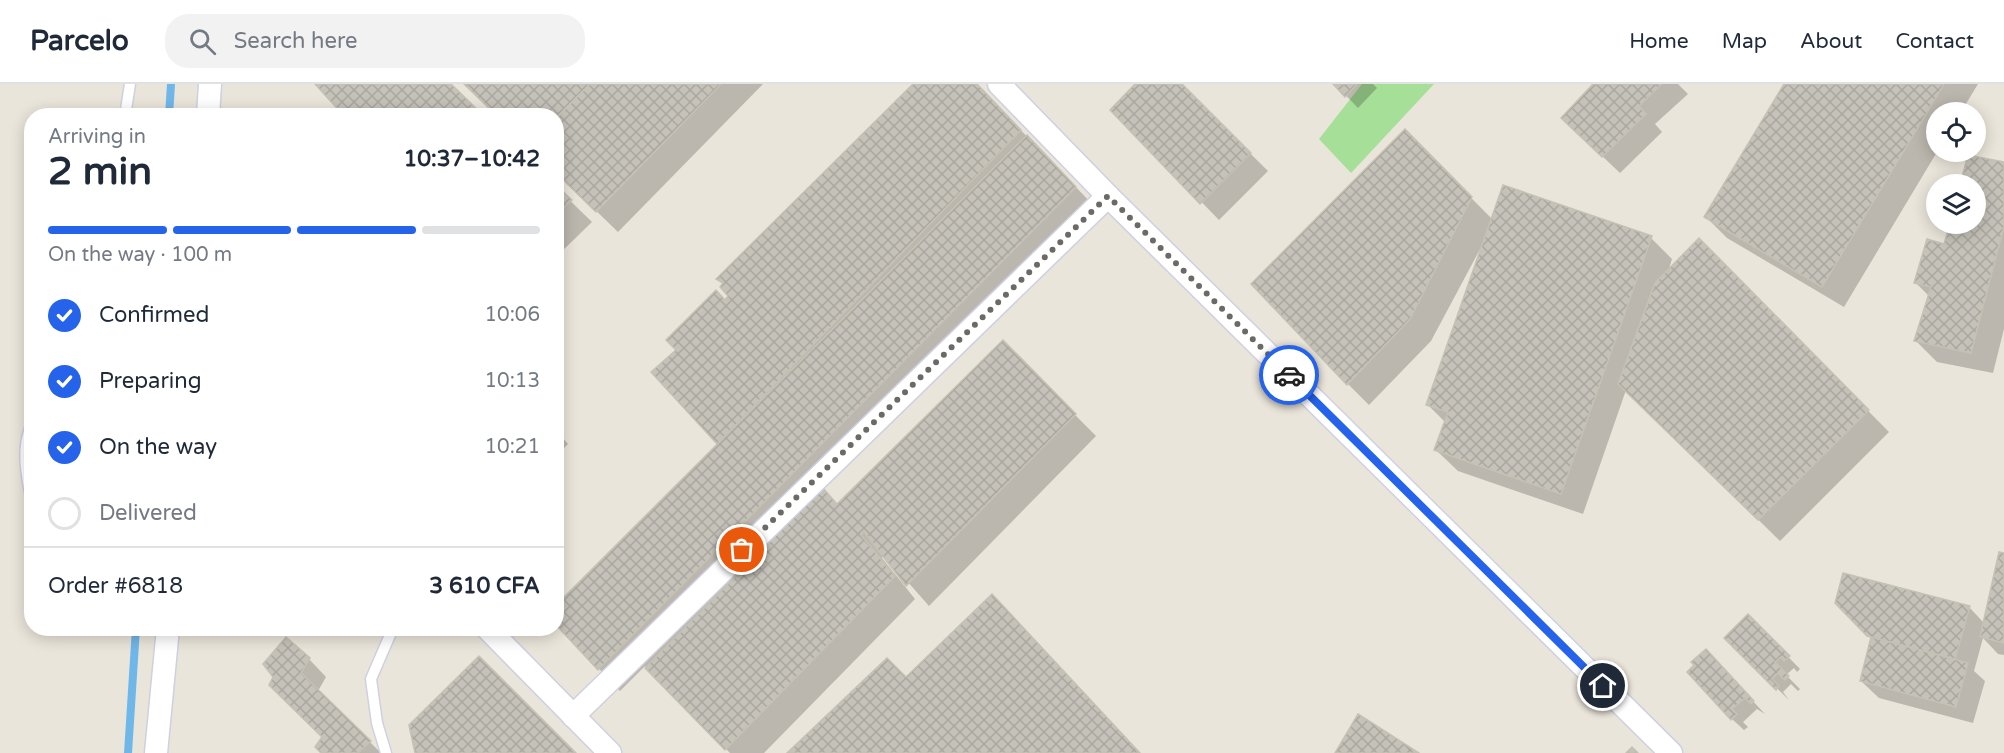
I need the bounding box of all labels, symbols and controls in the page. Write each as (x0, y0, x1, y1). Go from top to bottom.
search box (165, 14, 585, 68)
text: Parcelo (30, 24, 129, 58)
icon: search (186, 25, 219, 58)
text: Search here (234, 28, 358, 54)
text: Home (1629, 29, 1689, 54)
text: Map (1722, 29, 1767, 54)
text: About (1800, 29, 1862, 54)
text: Contact (1895, 29, 1974, 54)
map controls (1926, 102, 1986, 234)
button: locate (1926, 102, 1986, 162)
text: Arriving in (48, 125, 146, 149)
text: 10:37–10:42 (403, 146, 540, 172)
text: 2 min (48, 148, 152, 195)
button: layers (1926, 174, 1986, 234)
text: On the way · 100 m (48, 243, 232, 267)
icon: check (48, 299, 81, 332)
text: Confirmed (99, 302, 209, 328)
text: 10:06 (485, 303, 540, 327)
courier (1259, 345, 1319, 405)
icon: car (1273, 359, 1306, 392)
icon: check (48, 365, 81, 398)
text: Preparing (99, 368, 202, 394)
text: 10:13 (485, 369, 540, 393)
icon: check (48, 431, 81, 464)
text: On the way (99, 434, 217, 460)
text: 10:21 (485, 435, 540, 459)
text: Delivered (99, 500, 197, 526)
pin (716, 524, 767, 575)
icon: bag (725, 533, 758, 566)
text: Order #6818 (48, 573, 183, 599)
text: 3 610 CFA (429, 573, 540, 599)
pin (1577, 660, 1628, 711)
icon: home (1586, 669, 1619, 702)

